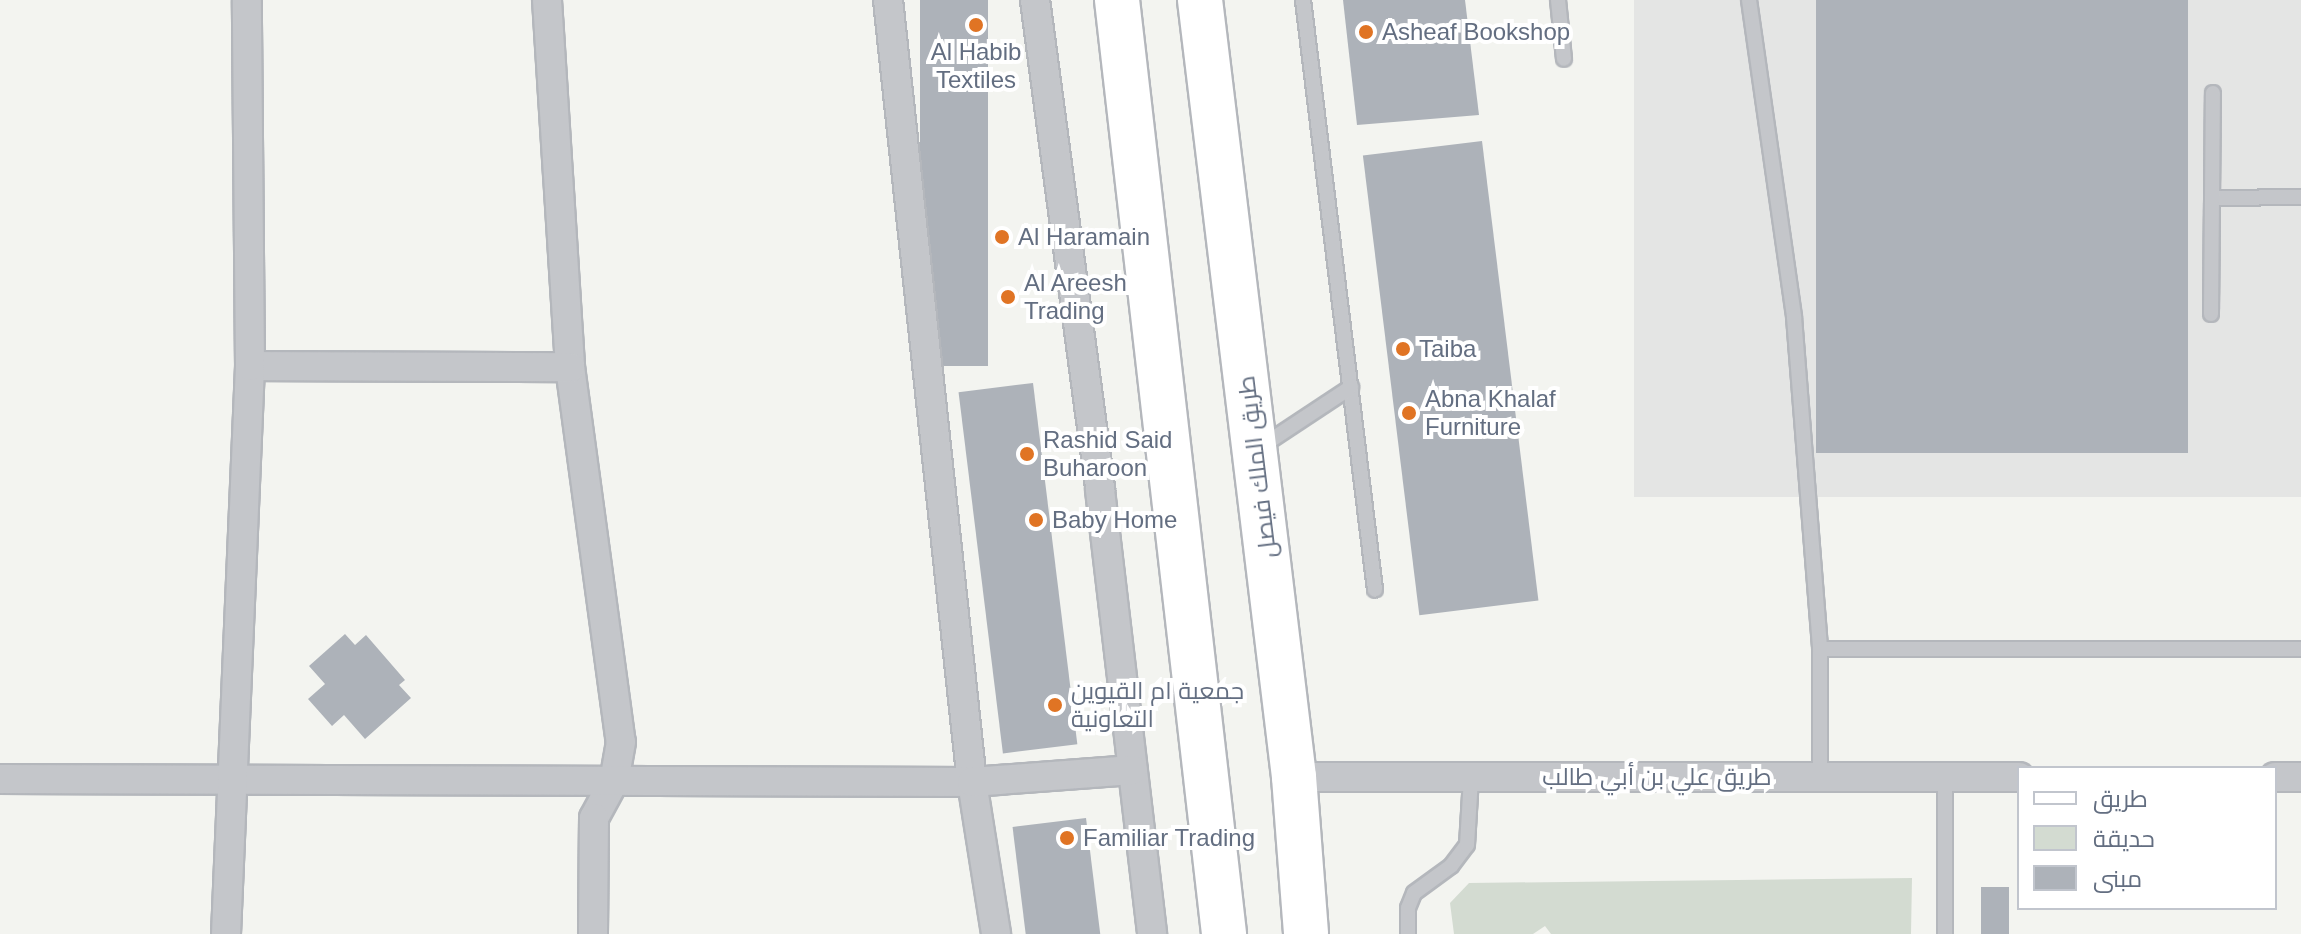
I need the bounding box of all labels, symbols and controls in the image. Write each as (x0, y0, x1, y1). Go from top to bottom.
marker: Al Habib Textiles (967, 16, 985, 34)
place label: Asheaf Bookshop (1382, 18, 1570, 46)
marker: Asheaf Bookshop (1357, 23, 1375, 41)
place label: Al Habib Textiles (931, 38, 1021, 94)
place label: Al Haramain (1018, 223, 1150, 251)
marker: Al Haramain (993, 228, 1011, 246)
place label: Al Areesh Trading (1024, 269, 1128, 325)
marker: Al Areesh Trading (999, 288, 1017, 306)
place label: Taiba (1419, 335, 1476, 363)
marker: Taiba (1394, 340, 1412, 358)
street label: طريق الملك فيصل (1232, 374, 1282, 560)
place label: Abna Khalaf Furniture (1425, 385, 1556, 441)
marker: Abna Khalaf Furniture (1400, 404, 1418, 422)
place label: Rashid Said Buharoon (1043, 426, 1172, 482)
marker: Rashid Said Buharoon (1018, 445, 1036, 463)
place label: Baby Home (1052, 506, 1177, 534)
marker: Baby Home (1027, 511, 1045, 529)
place label: جمعية ام القيوين التعاونية (1071, 677, 1244, 733)
marker: جمعية ام القيوين التعاونية (1046, 696, 1064, 714)
street label: طريق علي بن أبي طالب (1542, 763, 1772, 791)
legend (2017, 766, 2277, 910)
text: طريق (2093, 785, 2148, 812)
place label: Familiar Trading (1083, 824, 1255, 852)
text: حديقة (2093, 825, 2155, 852)
marker: Familiar Trading (1058, 829, 1076, 847)
text: مبنى (2093, 865, 2142, 892)

